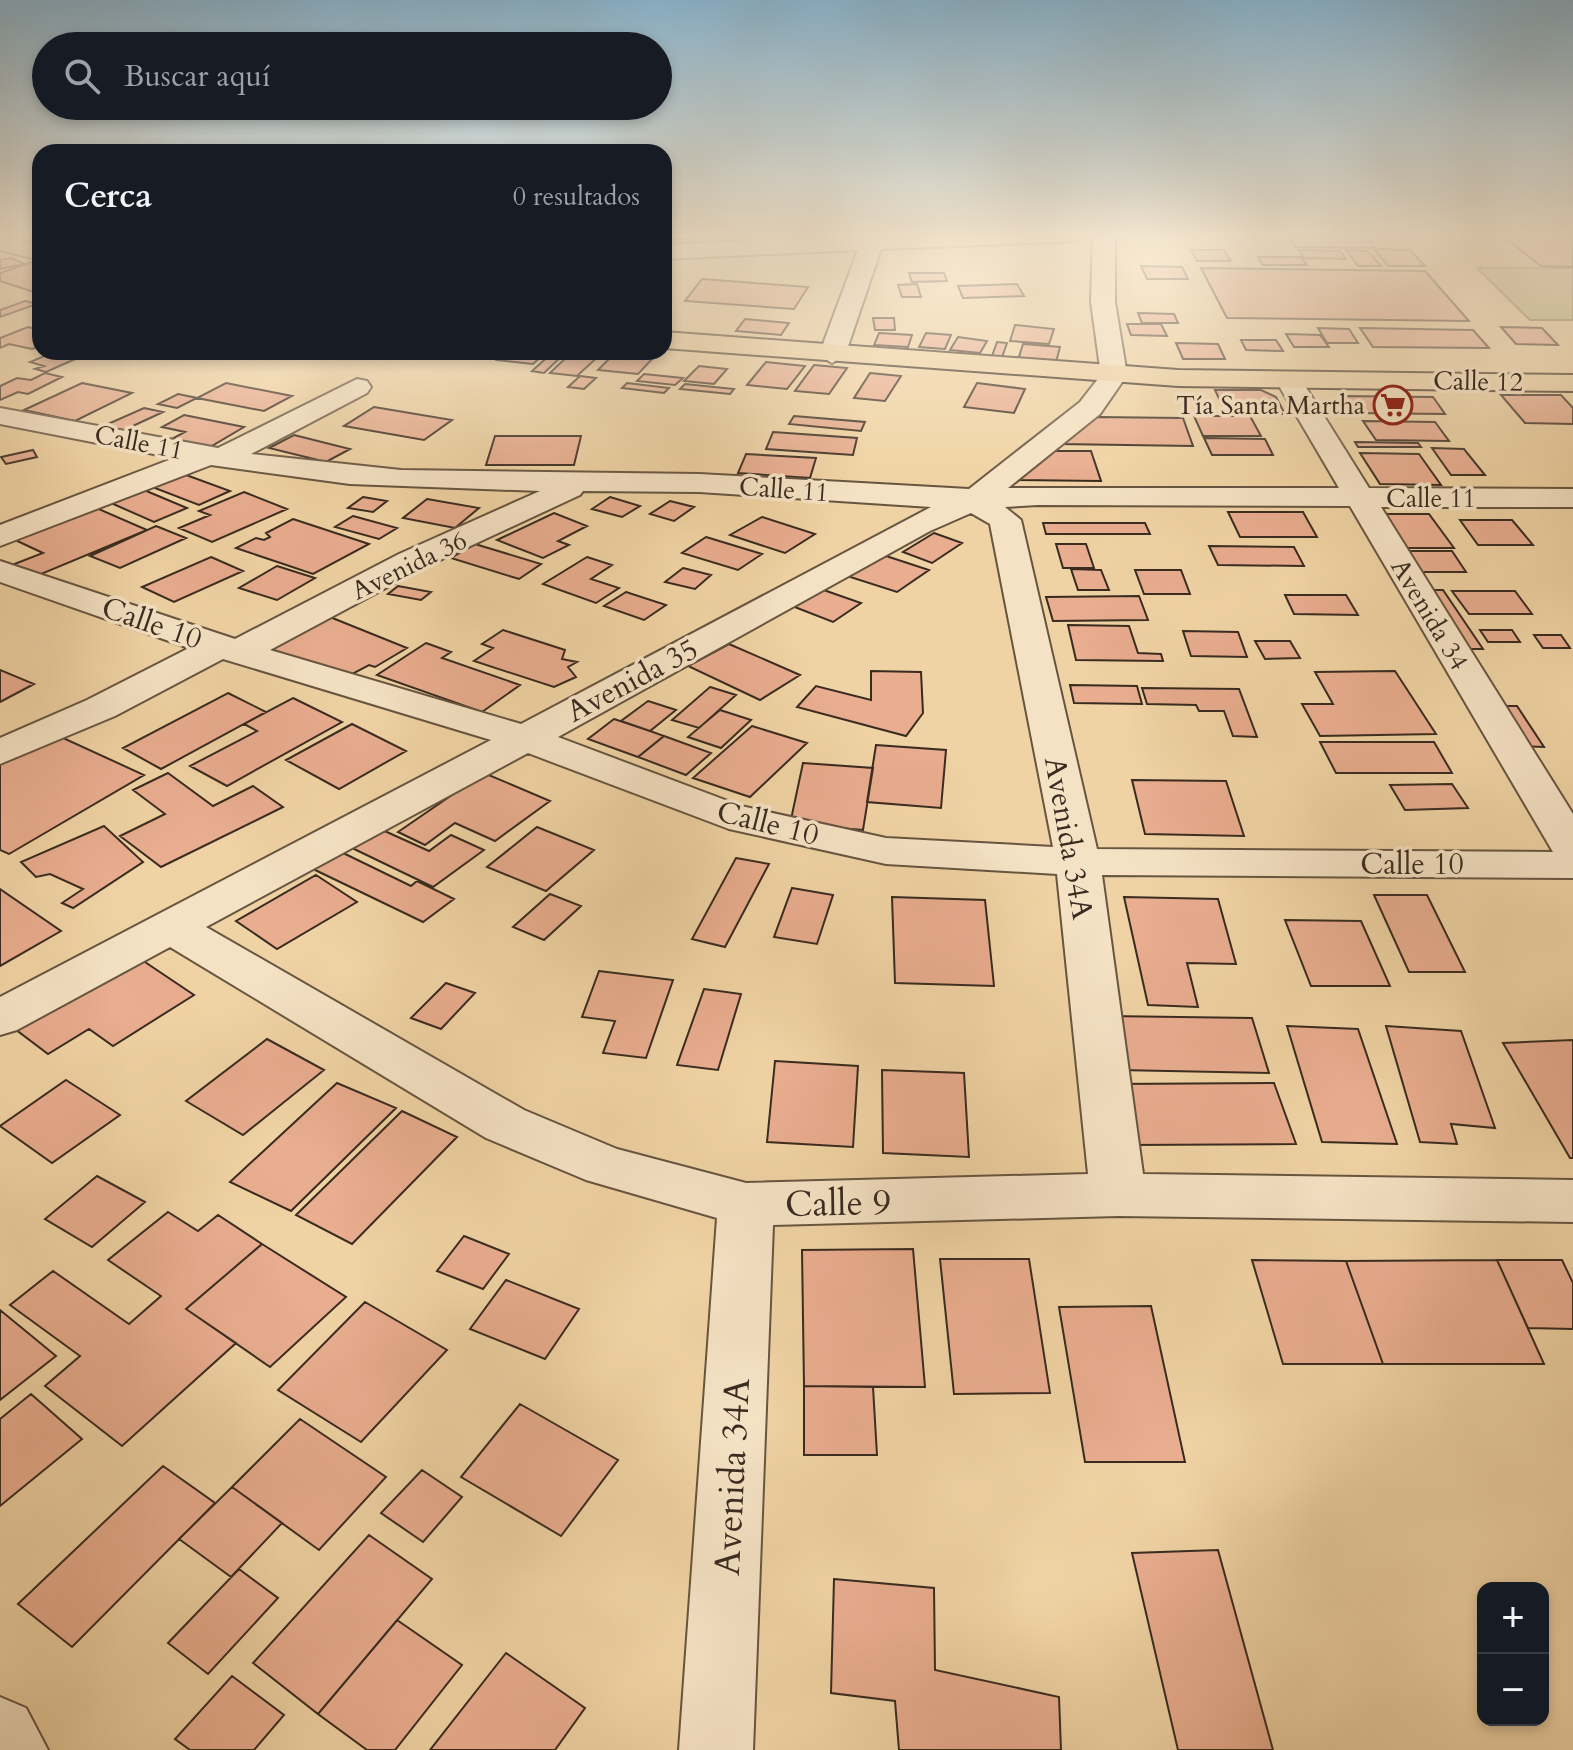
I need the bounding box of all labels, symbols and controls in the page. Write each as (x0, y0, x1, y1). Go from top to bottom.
search box (32, 32, 672, 120)
icon: search (60, 54, 104, 98)
text: Buscar aquí (124, 56, 270, 97)
text: Cerca (64, 173, 152, 219)
text: 0 resultados (513, 179, 640, 214)
street label: Calle 12 (1433, 363, 1523, 400)
supermarket icon: Tía Santa Martha (1372, 384, 1414, 426)
place label: Tía Santa Martha (1176, 388, 1365, 423)
street label: Calle 11 (91, 417, 186, 468)
street label: Calle 11 (738, 469, 830, 510)
street label: Calle 11 (1386, 481, 1476, 516)
street label: Avenida 36 (346, 522, 473, 608)
street label: Avenida 34 (1383, 552, 1477, 677)
street label: Calle 10 (96, 587, 207, 660)
street label: Avenida 35 (559, 629, 705, 732)
street label: Avenida 34A (1034, 753, 1103, 923)
street label: Calle 10 (713, 791, 823, 856)
street label: Calle 10 (1360, 844, 1464, 885)
street label: Calle 9 (785, 1178, 891, 1229)
street label: Avenida 34A (703, 1377, 762, 1577)
map controls (1477, 1582, 1549, 1726)
button: + (1477, 1582, 1549, 1654)
button: − (1477, 1654, 1549, 1726)

